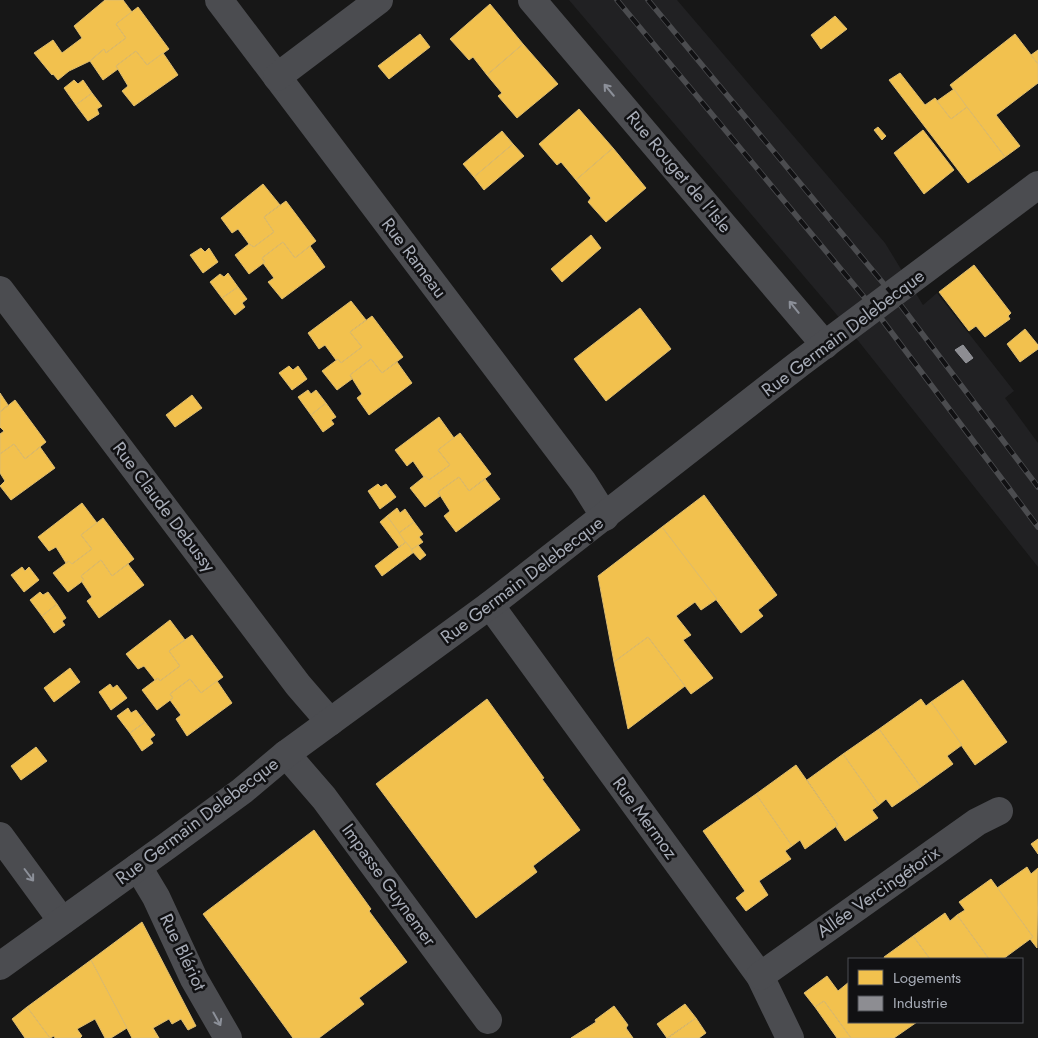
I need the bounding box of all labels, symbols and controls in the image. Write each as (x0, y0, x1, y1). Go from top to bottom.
one-way arrow (603, 84, 615, 97)
street label: Rue Rouget de l'Isle (620, 105, 738, 239)
street label: Rue Rameau (375, 212, 453, 304)
street label: Rue Germain Delebecque (756, 263, 930, 403)
one-way arrow (788, 301, 799, 314)
street label: Rue Claude Debussy (106, 436, 222, 578)
street label: Rue Germain Delebecque (435, 510, 609, 650)
street label: Rue Germain Delebecque (110, 751, 284, 891)
street label: Rue Mermoz (606, 771, 684, 865)
street label: Impasse Guynemer (336, 818, 443, 952)
street label: Allée Vercingétorix (811, 840, 945, 944)
one-way arrow (24, 868, 34, 882)
street label: Rue Blériot (153, 909, 213, 995)
legend (848, 958, 1023, 1023)
text: Logements (893, 967, 961, 989)
text: Industrie (893, 992, 948, 1014)
one-way arrow (212, 1011, 222, 1026)

